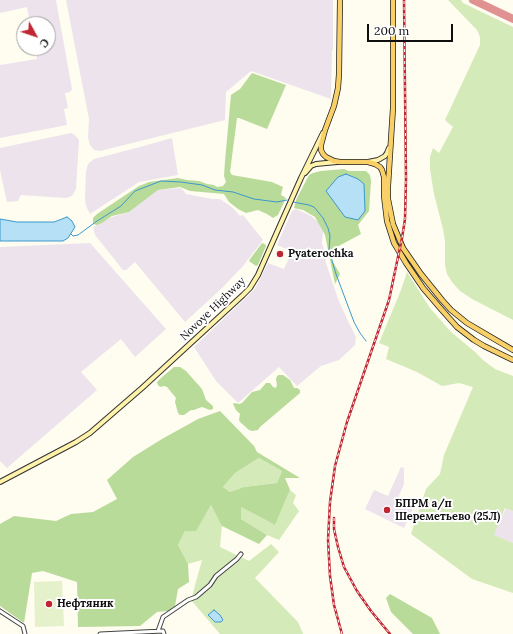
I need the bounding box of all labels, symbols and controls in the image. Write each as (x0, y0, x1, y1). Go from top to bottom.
north arrow (16, 16, 56, 56)
scale bar (369, 16, 455, 42)
text: 200 m (374, 23, 409, 38)
text: С (37, 36, 52, 50)
place label: Pyaterochka (288, 247, 353, 261)
marker: Pyaterochka (275, 249, 285, 259)
street label: Novoye Highway (178, 275, 248, 343)
place label: БПРМ а/п Шереметьево (25Л) (395, 497, 500, 523)
marker: БПРМ а/п Шереметьево (25Л) (382, 505, 392, 515)
place label: Нефтяник (57, 597, 114, 611)
marker: Нефтяник (44, 599, 54, 609)

